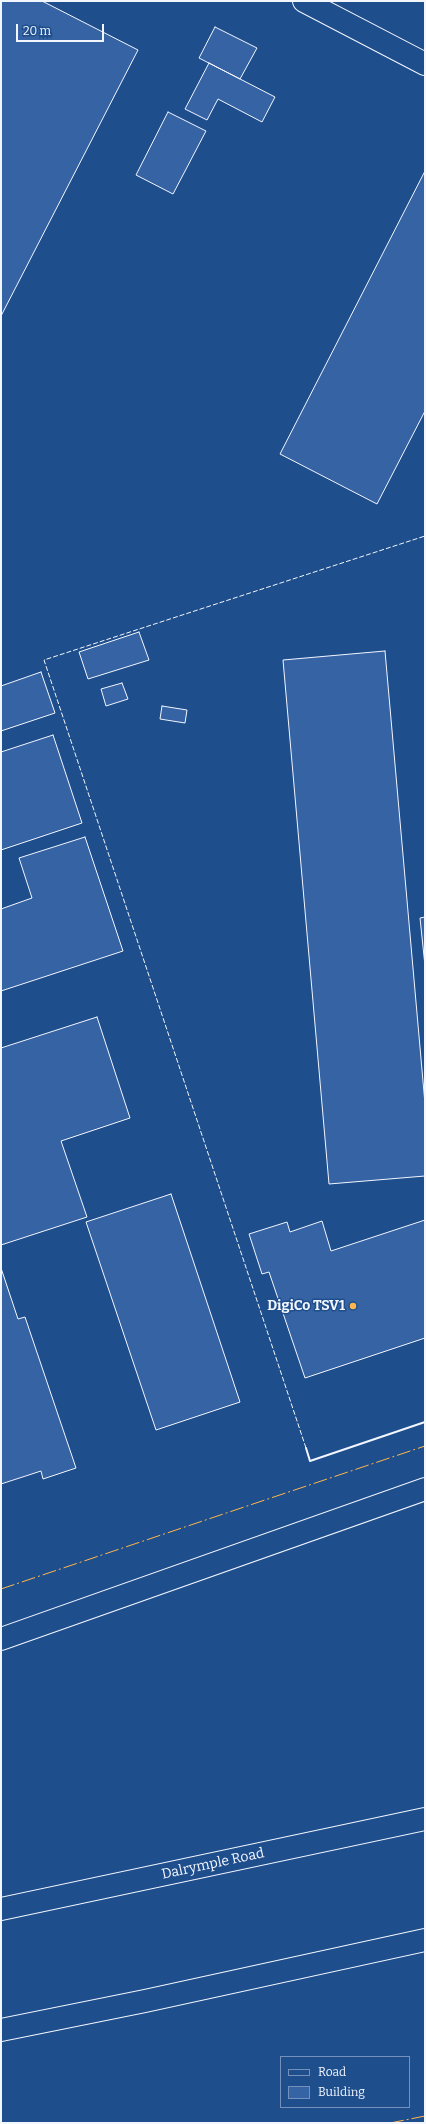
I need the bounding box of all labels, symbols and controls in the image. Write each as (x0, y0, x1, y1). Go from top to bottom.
scale bar (18, 16, 106, 42)
text: 20 m (23, 24, 51, 38)
place label: DigiCo TSV1 (267, 1298, 345, 1314)
marker: DigiCo TSV1 (348, 1301, 358, 1311)
street label: Dalrymple Road (160, 1845, 266, 1883)
legend (280, 2056, 410, 2108)
text: Road (318, 2065, 346, 2079)
text: Building (318, 2085, 365, 2099)

